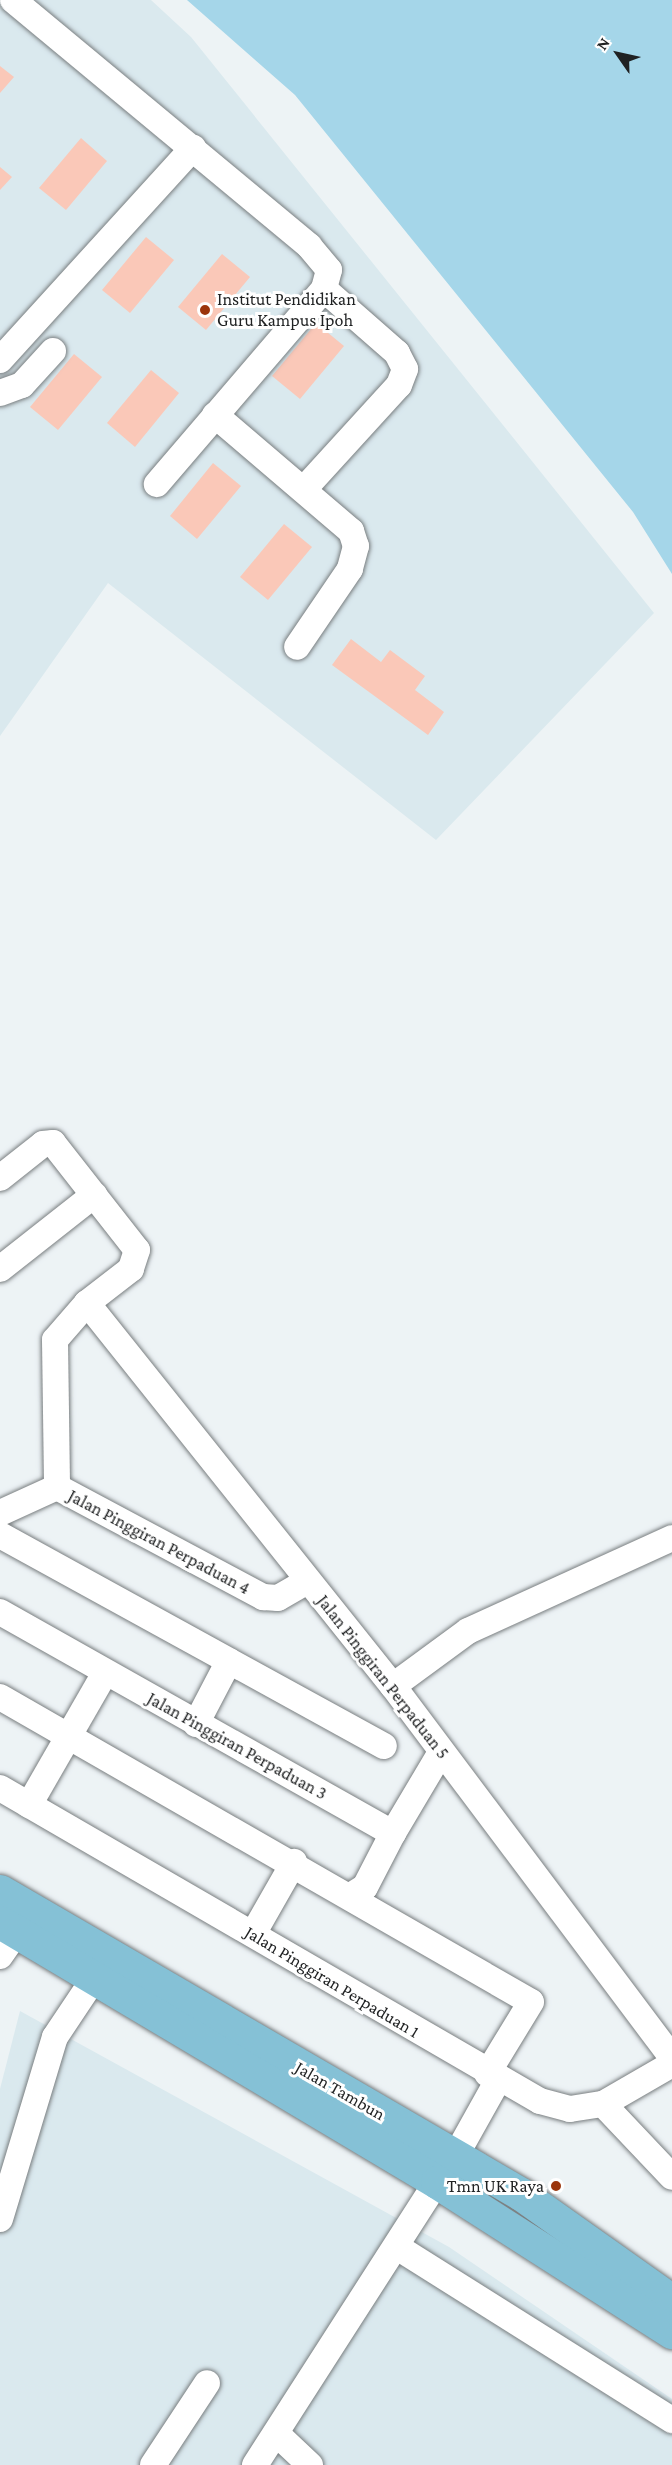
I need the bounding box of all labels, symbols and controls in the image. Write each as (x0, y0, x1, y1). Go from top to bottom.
north arrow (588, 24, 648, 84)
text: N (593, 34, 613, 53)
place label: Institut Pendidikan Guru Kampus Ipoh (217, 289, 356, 332)
marker: Institut Pendidikan Guru Kampus Ipoh (198, 303, 212, 317)
street label: Jalan Pinggiran Perpaduan 4 (64, 1485, 254, 1599)
street label: Jalan Pinggiran Perpaduan 5 (312, 1591, 454, 1763)
street label: Jalan Pinggiran Perpaduan 3 (143, 1687, 331, 1805)
street label: Jalan Pinggiran Perpaduan 1 (241, 1921, 423, 2043)
street label: Jalan Tambun (291, 2057, 389, 2125)
place label: Tmn UK Raya (447, 2175, 544, 2197)
marker: Tmn UK Raya (549, 2179, 563, 2193)

